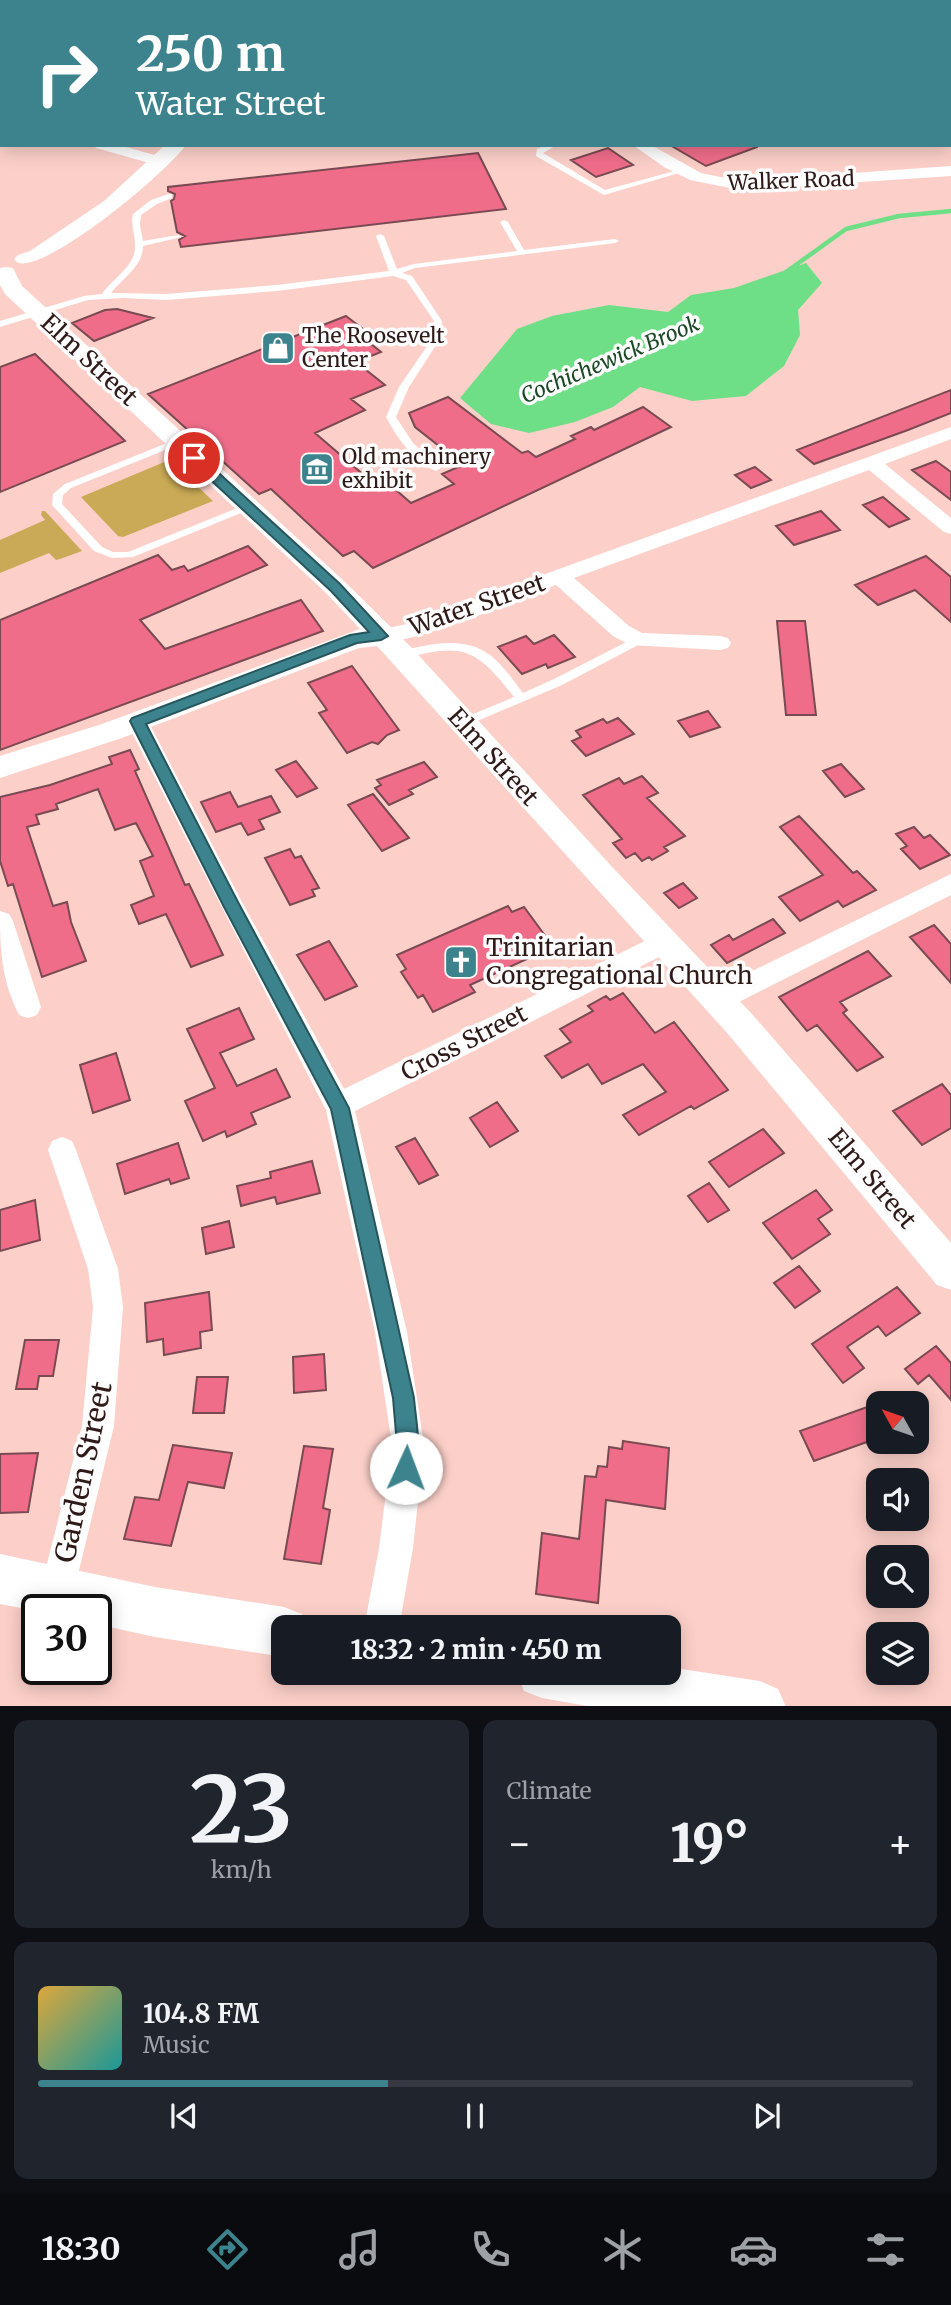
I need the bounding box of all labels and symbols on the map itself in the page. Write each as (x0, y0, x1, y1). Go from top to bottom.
street label: Walker Road (726, 165, 855, 196)
street label: Elm Street (34, 307, 145, 413)
water label: Cochichewick Brook (517, 310, 704, 409)
place label: The Roosevelt Center (302, 322, 444, 373)
shop icon: The Roosevelt Center (259, 329, 297, 367)
pin (164, 428, 224, 488)
place label: Old machinery exhibit (342, 443, 492, 494)
museum icon: Old machinery exhibit (298, 450, 336, 488)
street label: Water Street (404, 567, 550, 643)
street label: Elm Street (441, 701, 546, 813)
place label: Trinitarian Congregational Church (486, 932, 753, 991)
church icon: Trinitarian Congregational Church (442, 943, 480, 981)
street label: Cross Street (396, 997, 533, 1088)
street label: Elm Street (822, 1122, 924, 1236)
street label: Garden Street (46, 1378, 120, 1566)
north arrow (866, 1391, 929, 1454)
position arrow (369, 1431, 443, 1505)
speed limit sign: 30 (21, 1594, 112, 1685)

